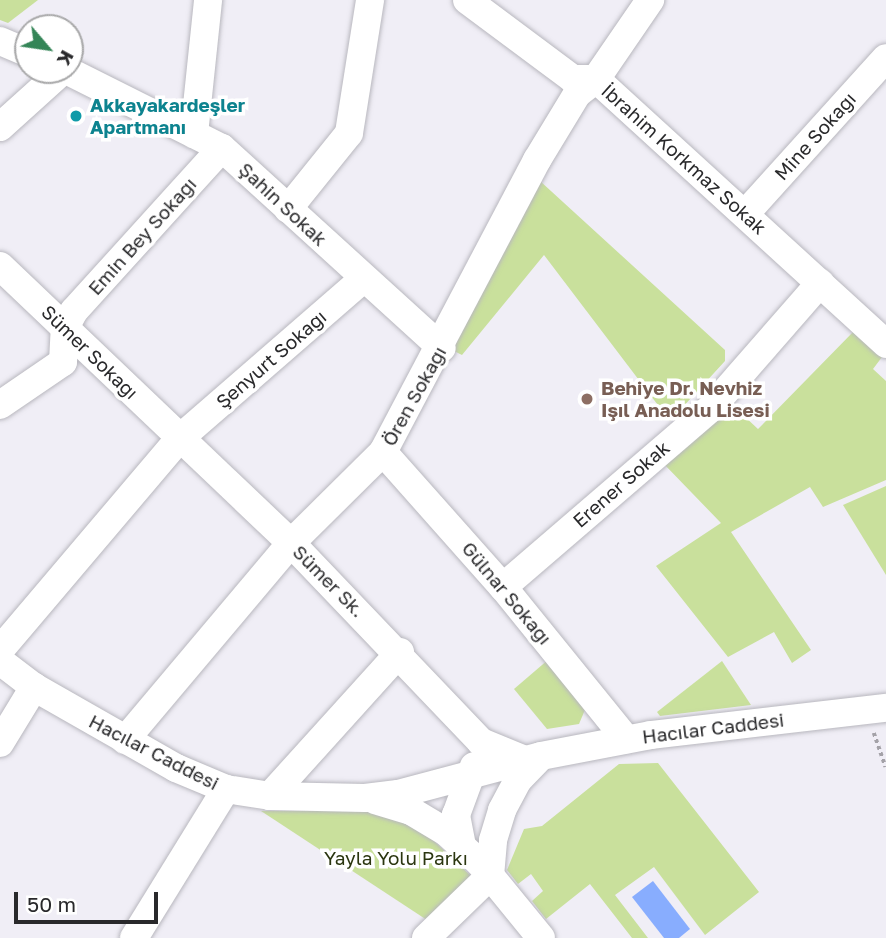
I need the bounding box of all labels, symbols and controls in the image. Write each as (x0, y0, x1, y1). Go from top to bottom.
north arrow (14, 14, 84, 84)
text: K (53, 47, 79, 70)
street label: İbrahim Korkmaz Sokak (597, 79, 771, 239)
street label: Mine Sokağı (770, 87, 860, 185)
place label: Akkayakardeşler Apartmanı (90, 94, 245, 138)
marker: Akkayakardeşler Apartmanı (68, 108, 84, 124)
street label: Şahin Sokak (234, 158, 332, 250)
street label: Emin Bey Sokağı (83, 173, 201, 299)
street label: Sümer Sokağı (37, 300, 143, 404)
street label: Şenyurt Sokağı (211, 305, 331, 413)
street label: Ören Sokağı (377, 342, 451, 450)
place label: Behiye Dr. Nevhiz Işıl Anadolu Lisesi (601, 377, 770, 421)
marker: Behiye Dr. Nevhiz Işıl Anadolu Lisesi (579, 391, 595, 407)
street label: Erener Sokak (568, 436, 674, 532)
street label: Gülnar Sokağı (457, 537, 557, 649)
street label: Sümer Sk. (288, 540, 370, 622)
street label: Hacılar Caddesi (641, 708, 785, 748)
street label: Hacılar Caddesi (85, 709, 223, 795)
park label: Yayla Yolu Parkı (324, 847, 468, 869)
scale bar (18, 878, 161, 922)
text: 50 m (27, 891, 76, 917)

